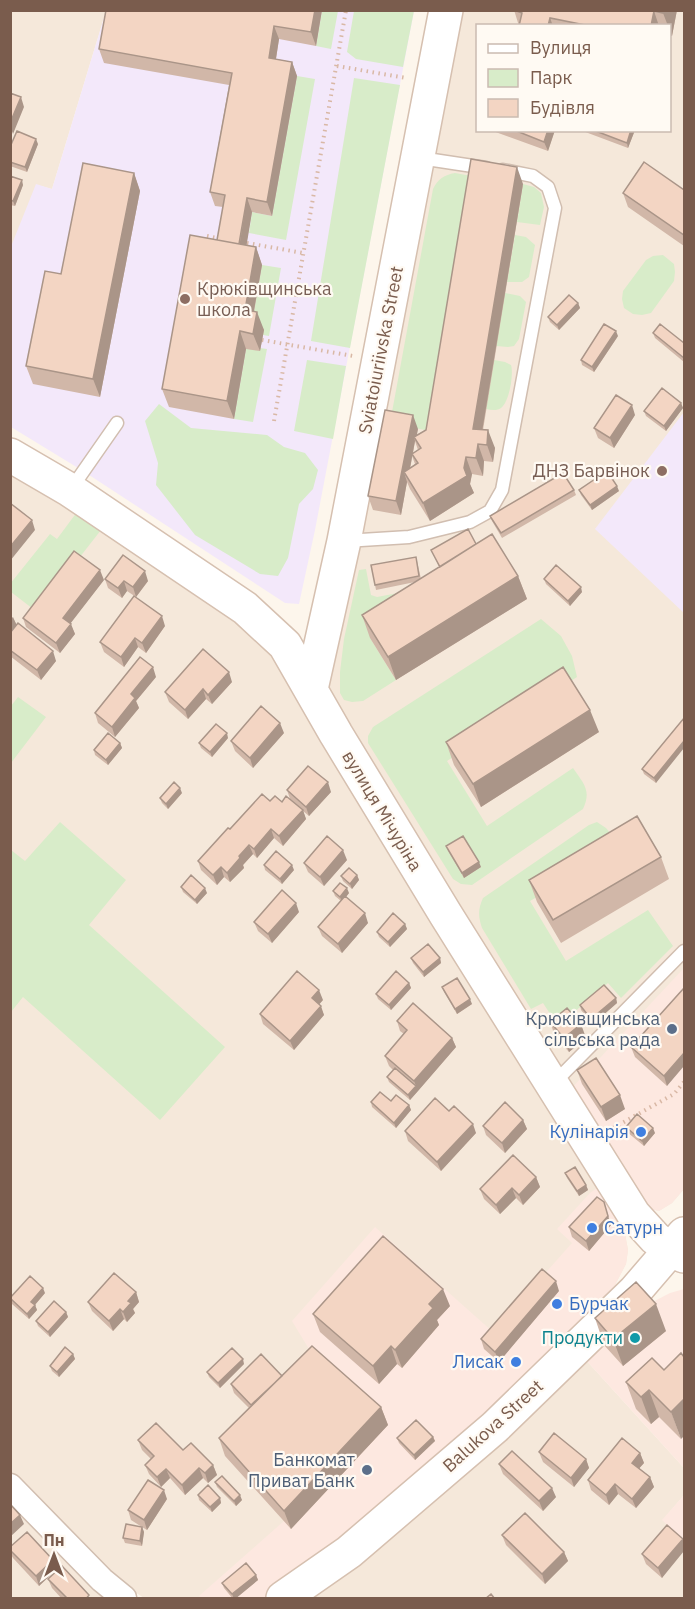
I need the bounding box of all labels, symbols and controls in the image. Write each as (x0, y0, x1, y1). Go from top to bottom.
legend (476, 24, 671, 132)
text: Вулиця (530, 36, 591, 59)
text: Парк (530, 66, 573, 89)
text: Будівля (530, 96, 595, 119)
street label: Sviatoiuriivska Street (353, 264, 408, 436)
place label: Крюківщинська школа (197, 277, 332, 321)
marker: Крюківщинська школа (178, 292, 192, 306)
place label: ДНЗ Барвінок (533, 459, 650, 482)
marker: ДНЗ Барвінок (655, 464, 669, 478)
street label: вулиця Мічуріна (337, 746, 428, 876)
place label: Крюківщинська сільська рада (525, 1007, 660, 1051)
marker: Крюківщинська сільська рада (665, 1022, 679, 1036)
place label: Кулінарія (549, 1120, 629, 1143)
marker: Кулінарія (634, 1125, 648, 1139)
place label: Сатурн (604, 1216, 663, 1239)
marker: Сатурн (585, 1221, 599, 1235)
place label: Бурчак (569, 1292, 629, 1315)
marker: Бурчак (550, 1297, 564, 1311)
place label: Продукти (541, 1326, 623, 1349)
marker: Продукти (628, 1331, 642, 1345)
place label: Лисак (453, 1350, 504, 1373)
marker: Лисак (509, 1355, 523, 1369)
street label: Balukova Street (438, 1374, 548, 1477)
place label: Банкомат Приват Банк (248, 1448, 355, 1492)
marker: Банкомат Приват Банк (360, 1463, 374, 1477)
north arrow (24, 1525, 84, 1585)
text: Пн (43, 1530, 65, 1550)

